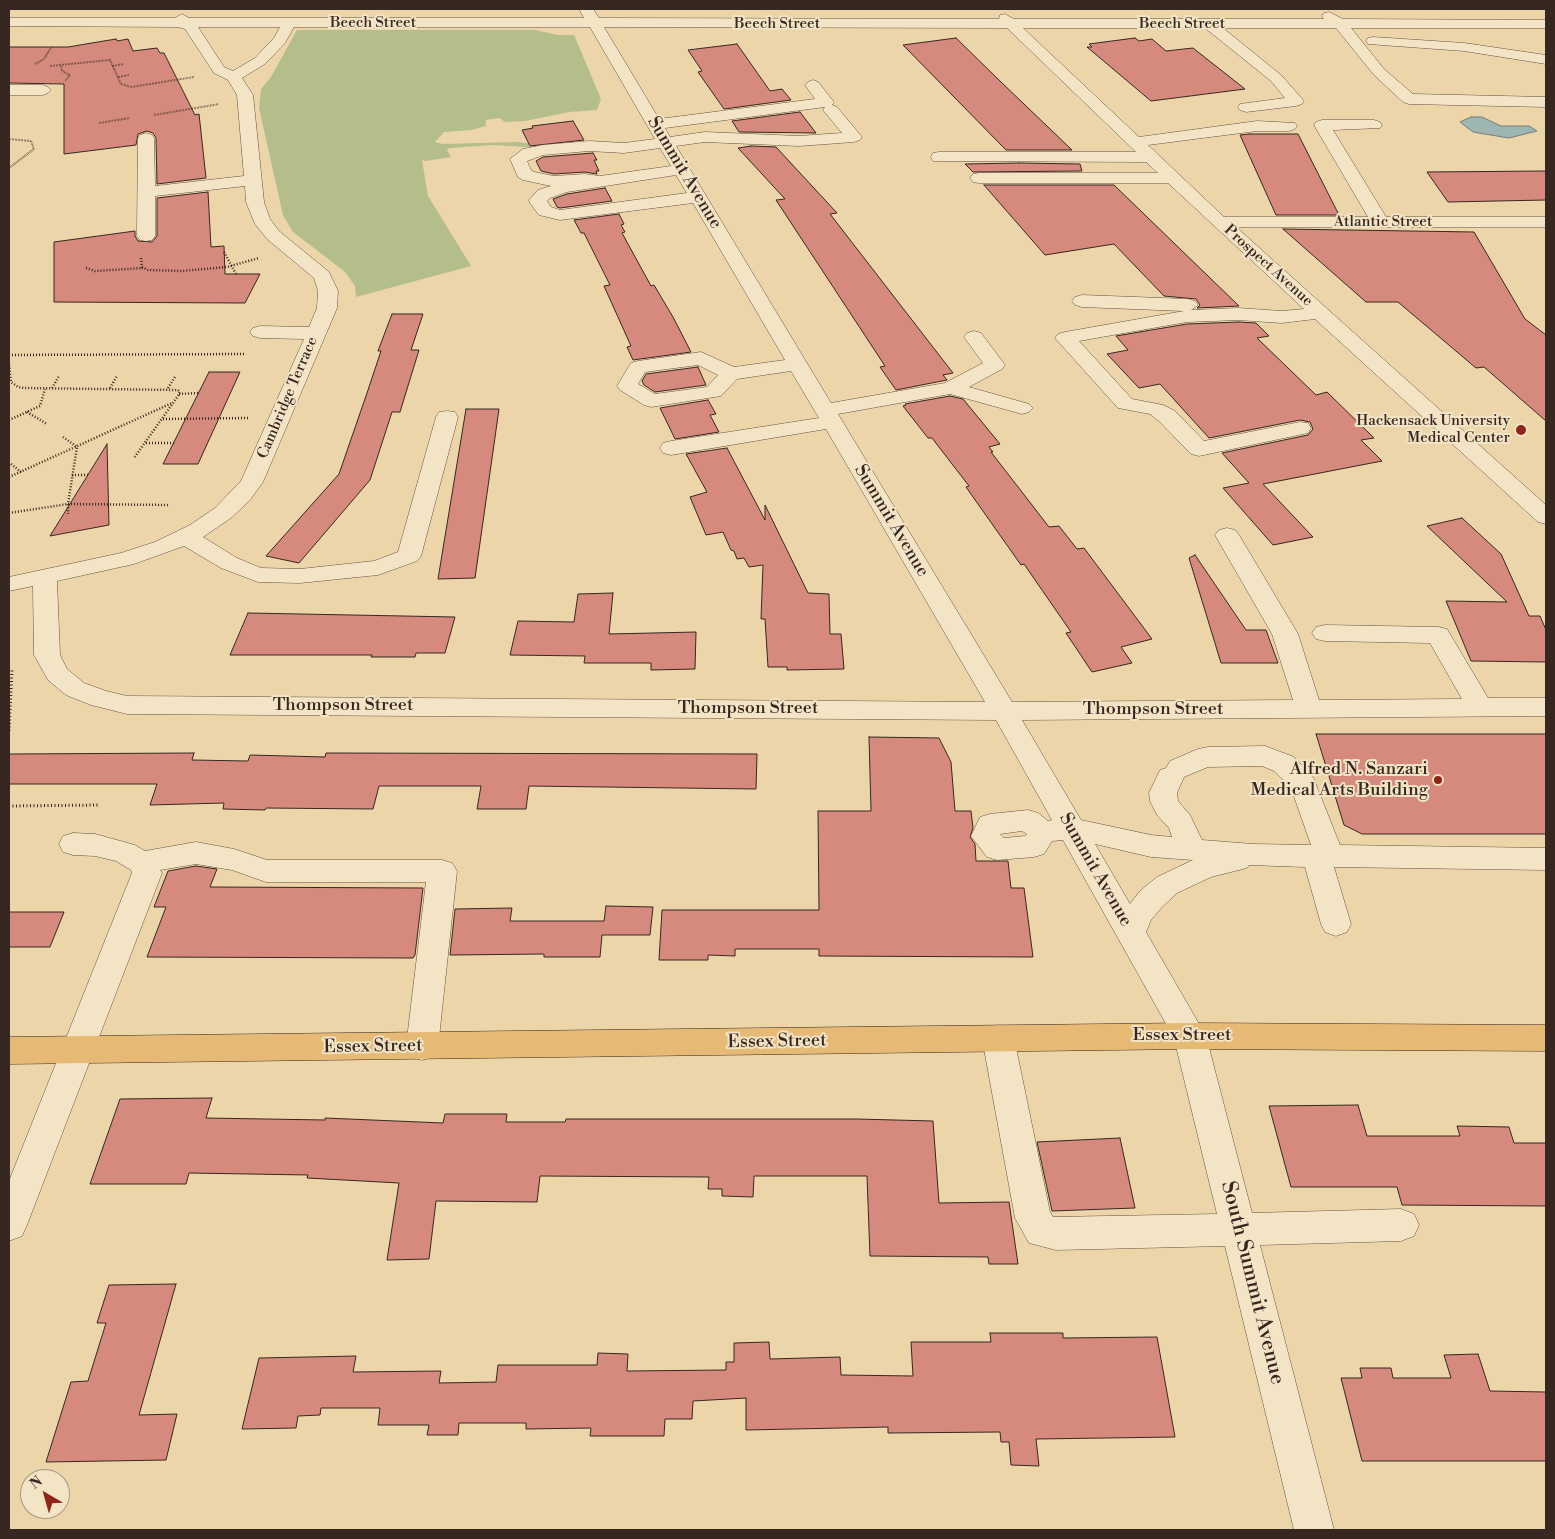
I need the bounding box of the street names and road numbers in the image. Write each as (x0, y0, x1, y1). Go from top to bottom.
street label: Beech Street (330, 14, 416, 32)
street label: Beech Street (734, 15, 820, 33)
street label: Beech Street (1139, 15, 1225, 33)
street label: Summit Avenue (642, 113, 726, 233)
street label: Atlantic Street (1334, 213, 1432, 231)
street label: Prospect Avenue (1220, 221, 1316, 311)
street label: Cambridge Terrace (254, 334, 322, 462)
street label: Summit Avenue (849, 461, 933, 581)
street label: Thompson Street (273, 695, 413, 717)
street label: Thompson Street (678, 698, 818, 720)
street label: Thompson Street (1083, 699, 1223, 721)
street label: Summit Avenue (1054, 809, 1136, 931)
street label: Essex Street (1133, 1025, 1231, 1047)
street label: Essex Street (727, 1030, 827, 1054)
street label: Essex Street (323, 1035, 423, 1059)
street label: South Summit Avenue (1215, 1179, 1289, 1387)

